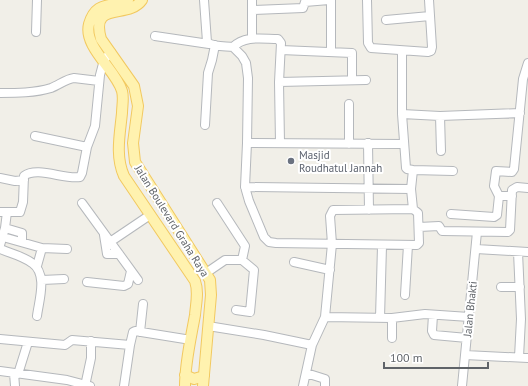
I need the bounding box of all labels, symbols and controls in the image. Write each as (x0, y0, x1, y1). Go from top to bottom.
place label: Masjid Roudhatul Jannah (299, 148, 382, 175)
marker: Masjid Roudhatul Jannah (286, 156, 296, 166)
street label: Jalan Boulevard Graha Raya (131, 162, 212, 280)
street label: Jalan Bhakti (460, 280, 480, 339)
scale bar (384, 344, 488, 370)
text: 100 m (390, 350, 423, 365)

